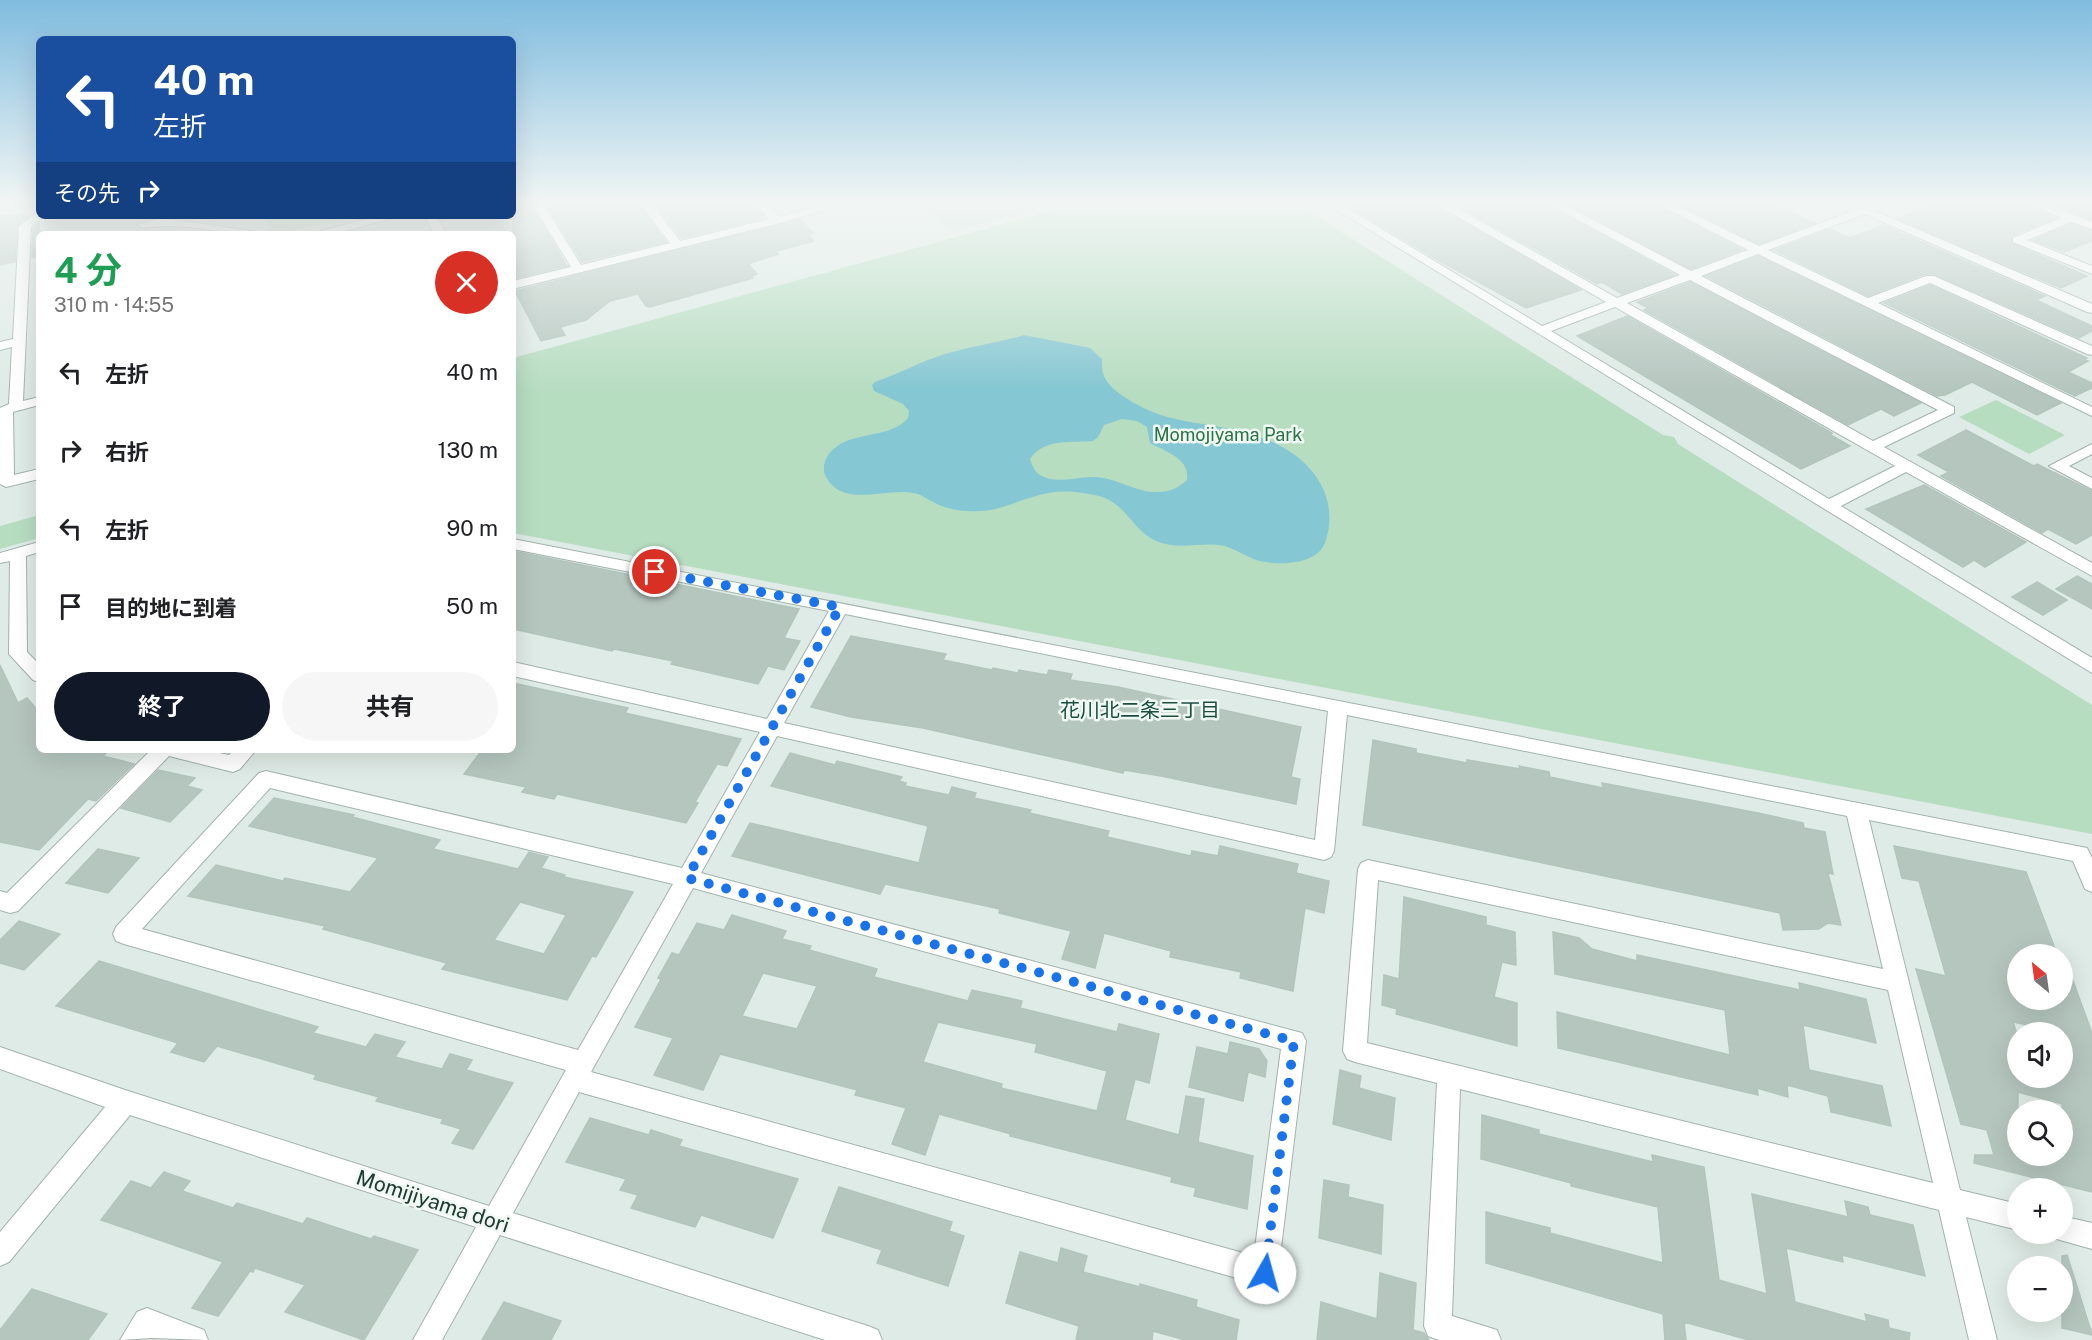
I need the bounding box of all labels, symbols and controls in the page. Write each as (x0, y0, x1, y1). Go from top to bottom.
text: 40 m (153, 55, 255, 104)
icon: left (54, 60, 132, 138)
text: 左折 (153, 110, 207, 142)
icon: right (132, 174, 165, 207)
text: その先 (54, 180, 120, 206)
text: 4 分 (54, 249, 122, 291)
button: close (435, 251, 498, 314)
text: 310 m · 14:55 (54, 293, 174, 317)
icon: left (54, 356, 87, 389)
text: 40 m (446, 359, 498, 385)
text: 左折 (105, 361, 149, 387)
park label: Momojiyama Park (1154, 424, 1302, 445)
icon: right (54, 434, 87, 467)
text: 130 m (437, 437, 498, 463)
text: 右折 (105, 439, 149, 465)
icon: left (54, 512, 87, 545)
text: 90 m (447, 515, 498, 541)
text: 左折 (105, 517, 149, 543)
pin (629, 546, 680, 597)
icon: arrive (638, 555, 671, 588)
icon: arrive (54, 590, 87, 623)
text: 50 m (446, 593, 498, 619)
text: 目的地に到着 (105, 595, 237, 621)
button: 終了 (54, 672, 270, 741)
button: 共有 (282, 672, 498, 741)
district label: 花川北二条三丁目 (1060, 698, 1220, 722)
north arrow (2007, 944, 2073, 1010)
map controls (2007, 944, 2073, 1322)
button: sound (2007, 1022, 2073, 1088)
button: search (2007, 1100, 2073, 1166)
street label: Momijiyama dori (353, 1164, 513, 1238)
button: + (2007, 1178, 2073, 1244)
position arrow (1233, 1241, 1297, 1305)
button: − (2007, 1256, 2073, 1322)

